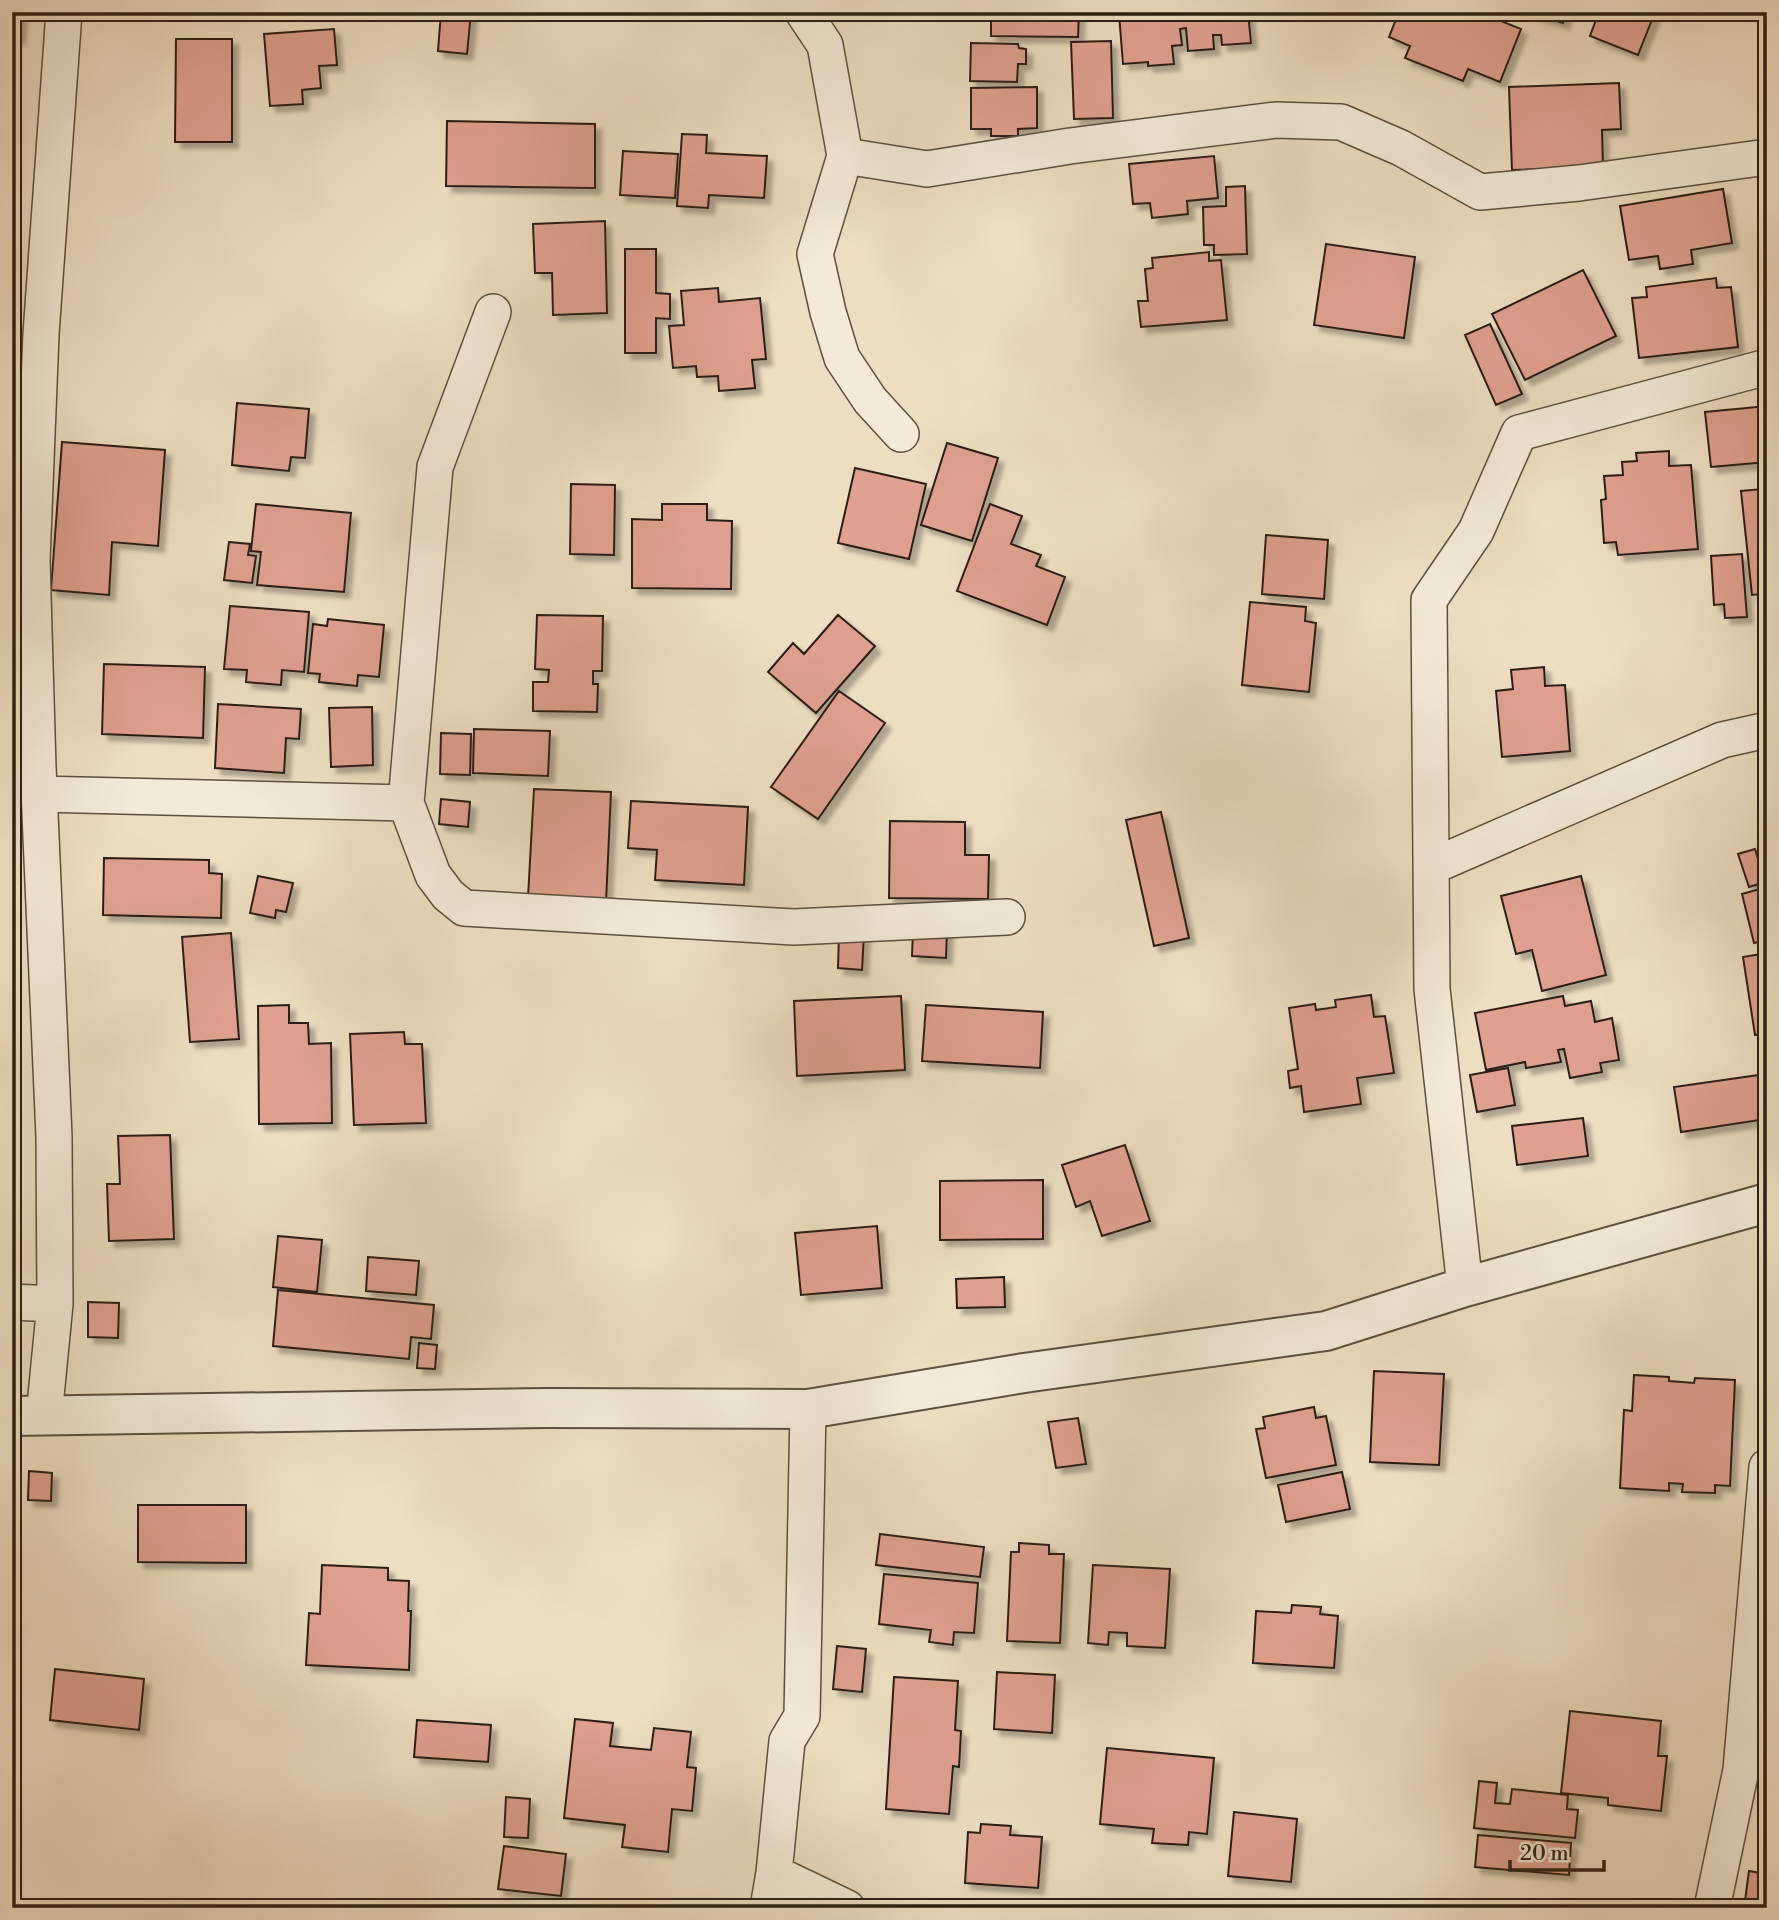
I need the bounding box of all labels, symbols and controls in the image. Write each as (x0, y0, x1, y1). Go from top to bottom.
scale bar (1510, 1829, 1604, 1873)
text: 20 m (1520, 1841, 1569, 1867)

